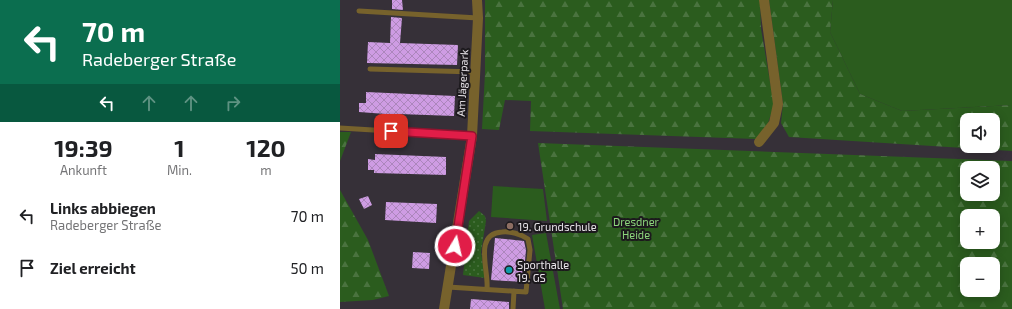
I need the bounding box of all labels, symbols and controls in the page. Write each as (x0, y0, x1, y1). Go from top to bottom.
text: 70 m (82, 14, 145, 48)
icon: left (16, 16, 68, 68)
text: Radeberger Straße (82, 48, 236, 70)
street label: Am Jägerpark (454, 49, 470, 117)
icon: left (96, 92, 118, 114)
icon: ahead (138, 92, 160, 114)
icon: ahead (180, 92, 202, 114)
icon: right (222, 92, 244, 114)
map controls (960, 113, 1000, 297)
button: sound (960, 113, 1000, 153)
pin (374, 114, 408, 148)
icon: arrive (380, 120, 402, 142)
text: 19:39 (54, 133, 113, 162)
text: 1 (174, 133, 185, 162)
text: 120 (246, 133, 286, 162)
button: layers (960, 161, 1000, 201)
text: Ankunft (60, 162, 107, 178)
text: Min. (167, 162, 192, 178)
text: m (260, 162, 272, 178)
text: Links abbiegen (50, 199, 156, 217)
icon: left (16, 205, 38, 227)
text: 70 m (291, 207, 324, 225)
button: + (960, 209, 1000, 249)
park label: Dresdner Heide (613, 215, 660, 241)
text: Radeberger Straße (50, 217, 161, 233)
place label: 19. Grundschule (518, 220, 597, 233)
marker: 19. Grundschule (505, 221, 515, 231)
position arrow (434, 225, 476, 267)
icon: arrive (16, 257, 38, 279)
button: − (960, 257, 1000, 297)
place label: Sporthalle 19. GS (517, 258, 569, 284)
text: Ziel erreicht (50, 259, 136, 277)
text: 50 m (290, 259, 324, 277)
marker: Sporthalle 19. GS (504, 265, 514, 275)

